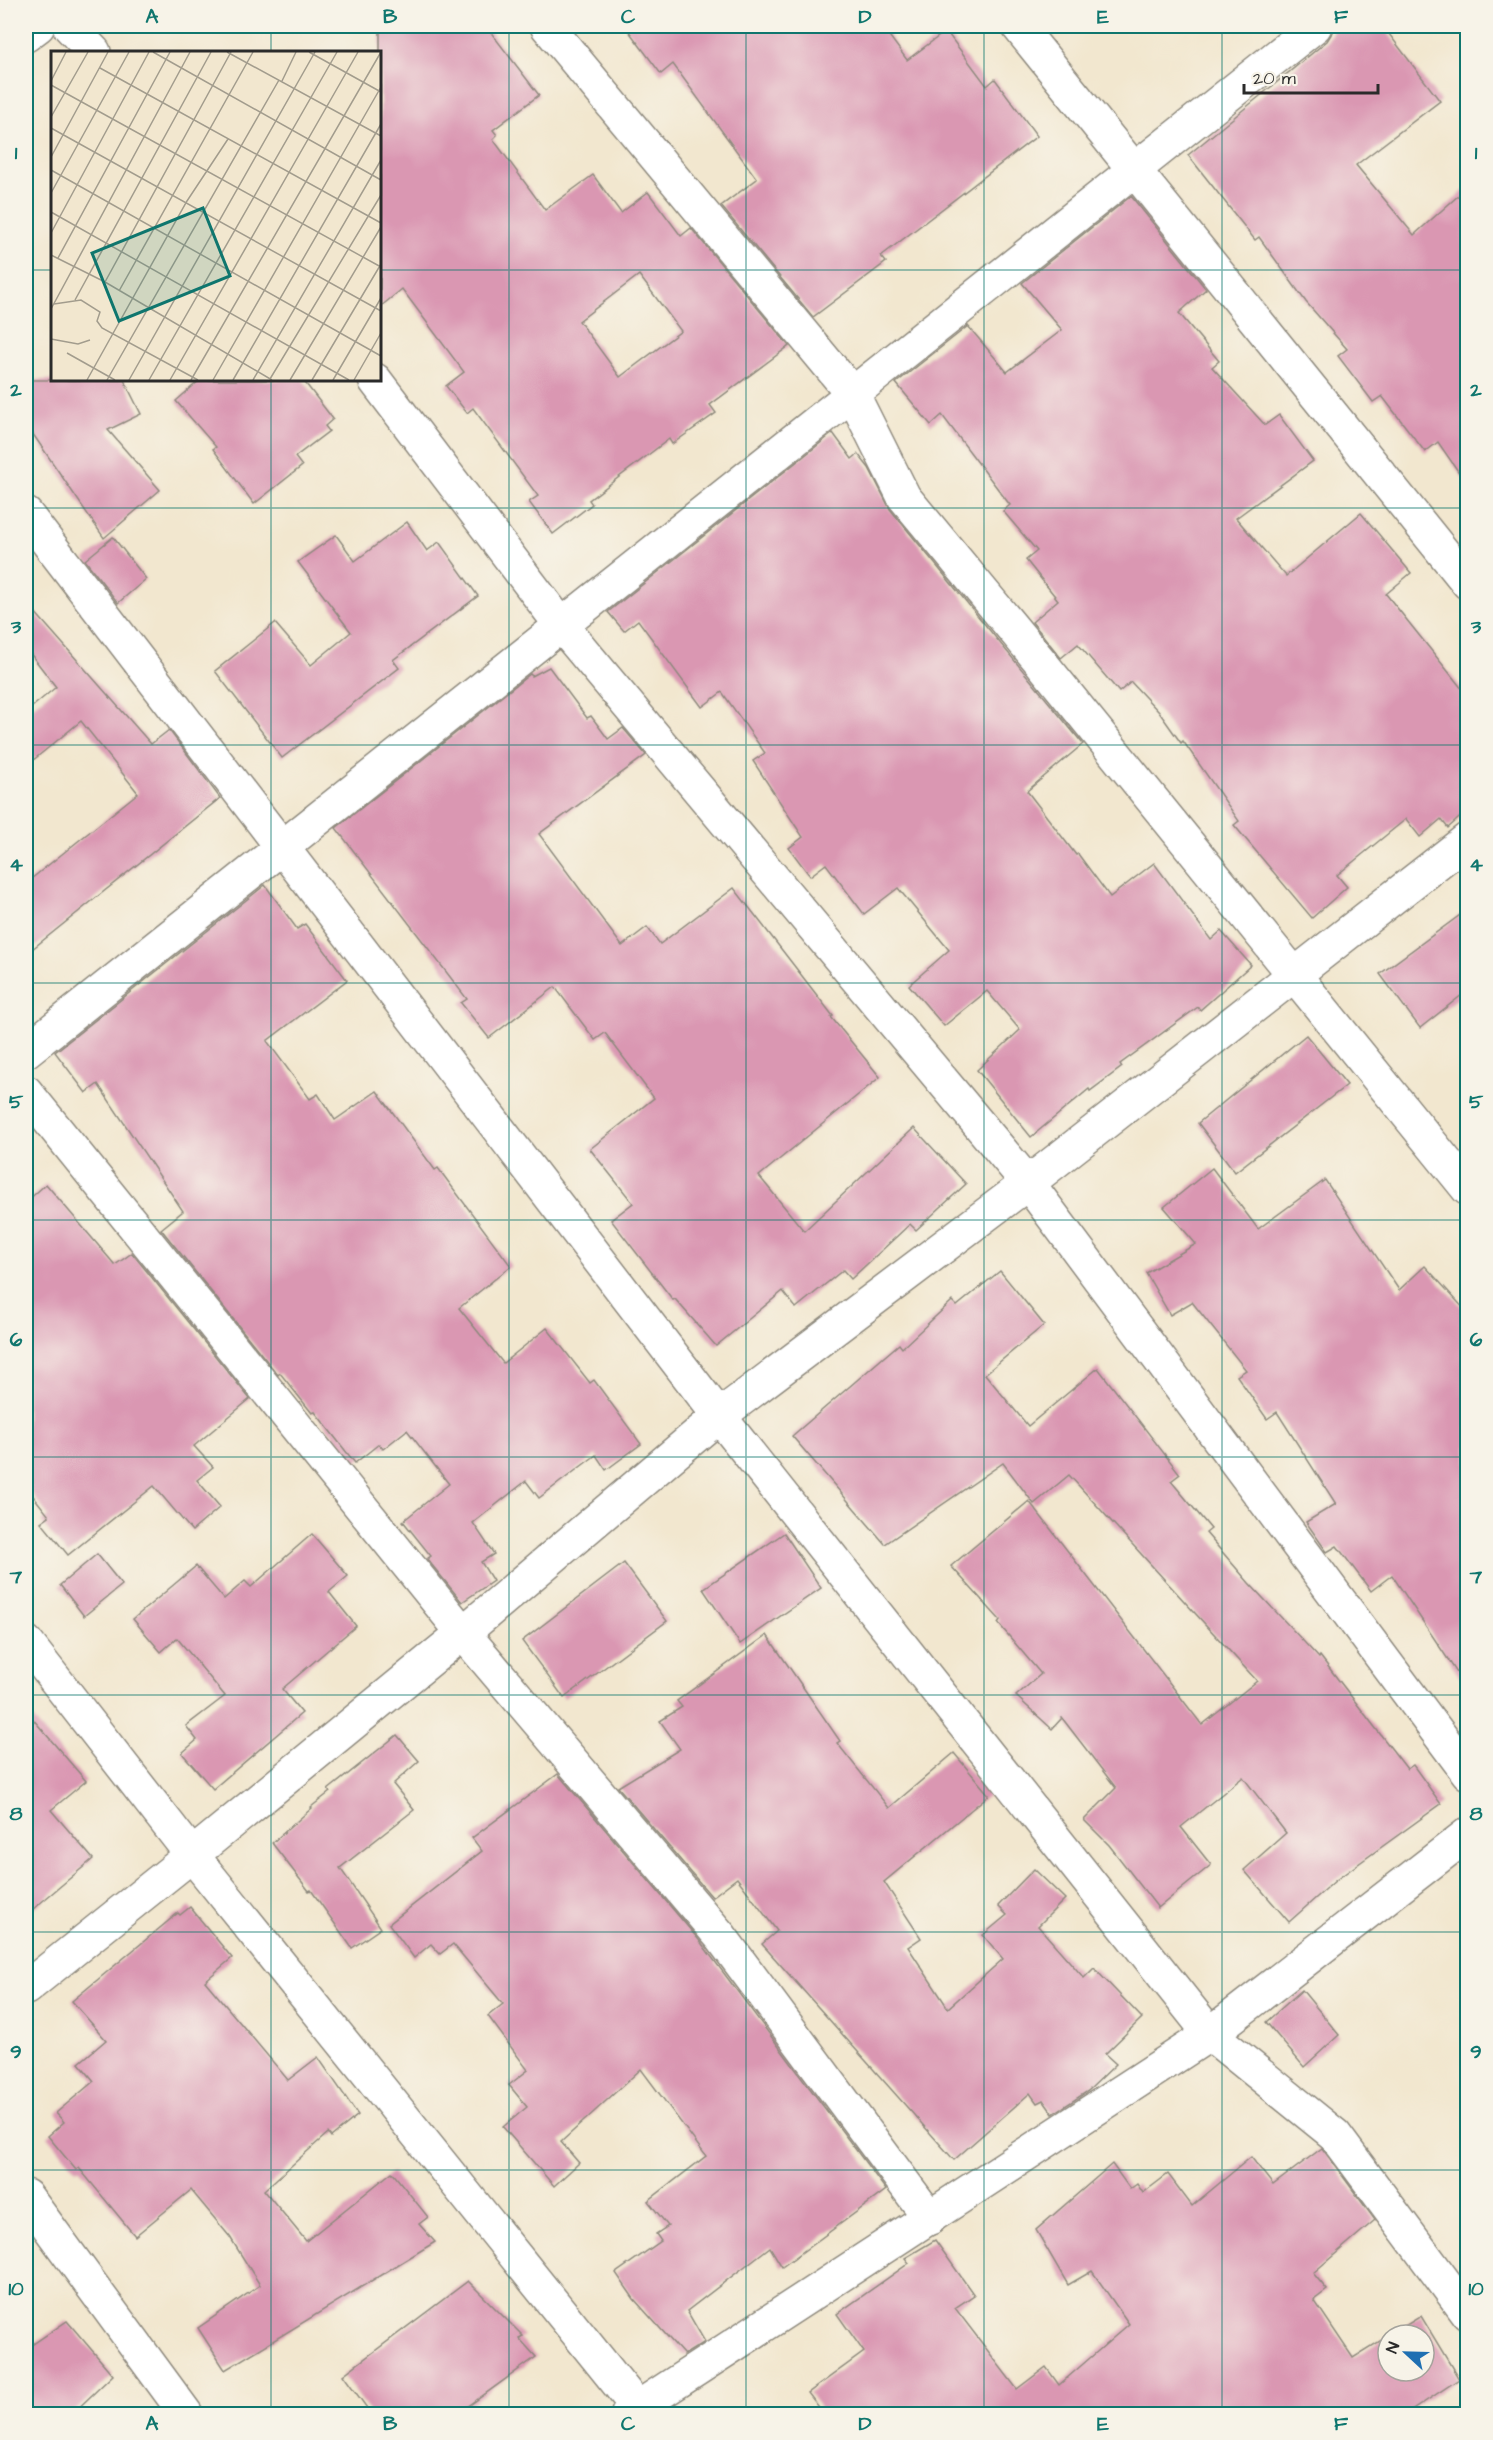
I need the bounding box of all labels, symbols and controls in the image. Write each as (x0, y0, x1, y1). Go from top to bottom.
text: A (146, 3, 159, 31)
text: B (383, 3, 398, 31)
text: C (621, 3, 636, 31)
text: D (859, 3, 872, 31)
text: E (1097, 3, 1109, 31)
text: F (1334, 3, 1349, 31)
inset map (51, 51, 381, 381)
scale bar (1244, 57, 1378, 95)
text: 20 m (1253, 66, 1296, 91)
text: 1 (15, 139, 18, 167)
text: 1 (1475, 139, 1478, 167)
text: 2 (9, 376, 22, 404)
text: 2 (1469, 376, 1482, 404)
text: 3 (10, 613, 22, 641)
text: 3 (1470, 613, 1482, 641)
text: 4 (9, 851, 23, 879)
text: 4 (1469, 851, 1483, 879)
text: 5 (9, 1088, 24, 1116)
text: 5 (1469, 1088, 1484, 1116)
text: 6 (10, 1326, 23, 1354)
text: 6 (1470, 1326, 1483, 1354)
text: 7 (9, 1563, 23, 1591)
text: 7 (1469, 1563, 1483, 1591)
text: 8 (10, 1800, 23, 1828)
text: 8 (1470, 1800, 1483, 1828)
text: 9 (10, 2038, 22, 2066)
text: 9 (1470, 2038, 1482, 2066)
text: 10 (8, 2275, 24, 2303)
text: 10 (1468, 2275, 1484, 2303)
north arrow (1376, 2323, 1436, 2383)
text: N (1381, 2339, 1405, 2357)
text: A (146, 2410, 159, 2438)
text: B (383, 2410, 398, 2438)
text: C (621, 2410, 636, 2438)
text: D (859, 2410, 872, 2438)
text: E (1097, 2410, 1109, 2438)
text: F (1334, 2410, 1349, 2438)

